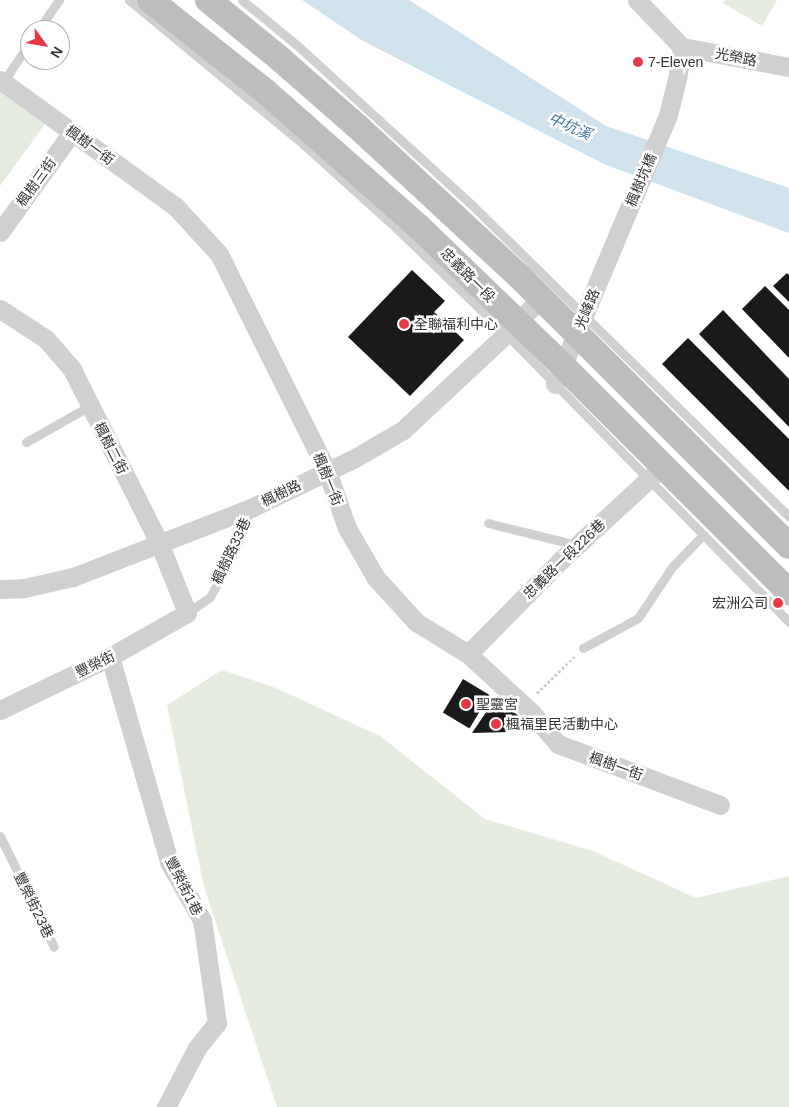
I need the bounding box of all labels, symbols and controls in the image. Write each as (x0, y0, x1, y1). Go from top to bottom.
north arrow (20, 20, 70, 70)
text: N (47, 44, 66, 61)
street label: 光榮路 (714, 45, 758, 69)
place label: 7-Eleven (648, 54, 703, 70)
marker: 7-Eleven (632, 56, 644, 68)
water label: 中坑溪 (546, 109, 594, 143)
street label: 楓樹一街 (62, 122, 118, 168)
street label: 楓樹坑橋 (622, 151, 660, 209)
street label: 楓樹三街 (13, 154, 59, 210)
street label: 忠義路一段 (437, 244, 499, 306)
street label: 光峰路 (571, 286, 603, 332)
place label: 全聯福利中心 (414, 316, 498, 332)
marker: 全聯福利中心 (398, 318, 410, 330)
street label: 楓樹二街 (91, 419, 131, 477)
street label: 楓樹一街 (310, 450, 346, 508)
street label: 楓樹路 (258, 476, 304, 510)
street label: 楓樹路33巷 (208, 515, 254, 587)
street label: 忠義路一段226巷 (520, 516, 608, 602)
place label: 宏洲公司 (712, 595, 768, 611)
marker: 宏洲公司 (772, 597, 784, 609)
street label: 豐榮街 (72, 647, 118, 681)
place label: 聖靈宮 (476, 696, 518, 712)
marker: 聖靈宮 (460, 698, 472, 710)
place label: 楓福里民活動中心 (506, 716, 618, 732)
marker: 楓福里民活動中心 (490, 718, 502, 730)
street label: 楓樹一街 (587, 749, 645, 783)
street label: 豐榮街1巷 (162, 854, 206, 918)
street label: 豐榮街23巷 (11, 869, 57, 941)

